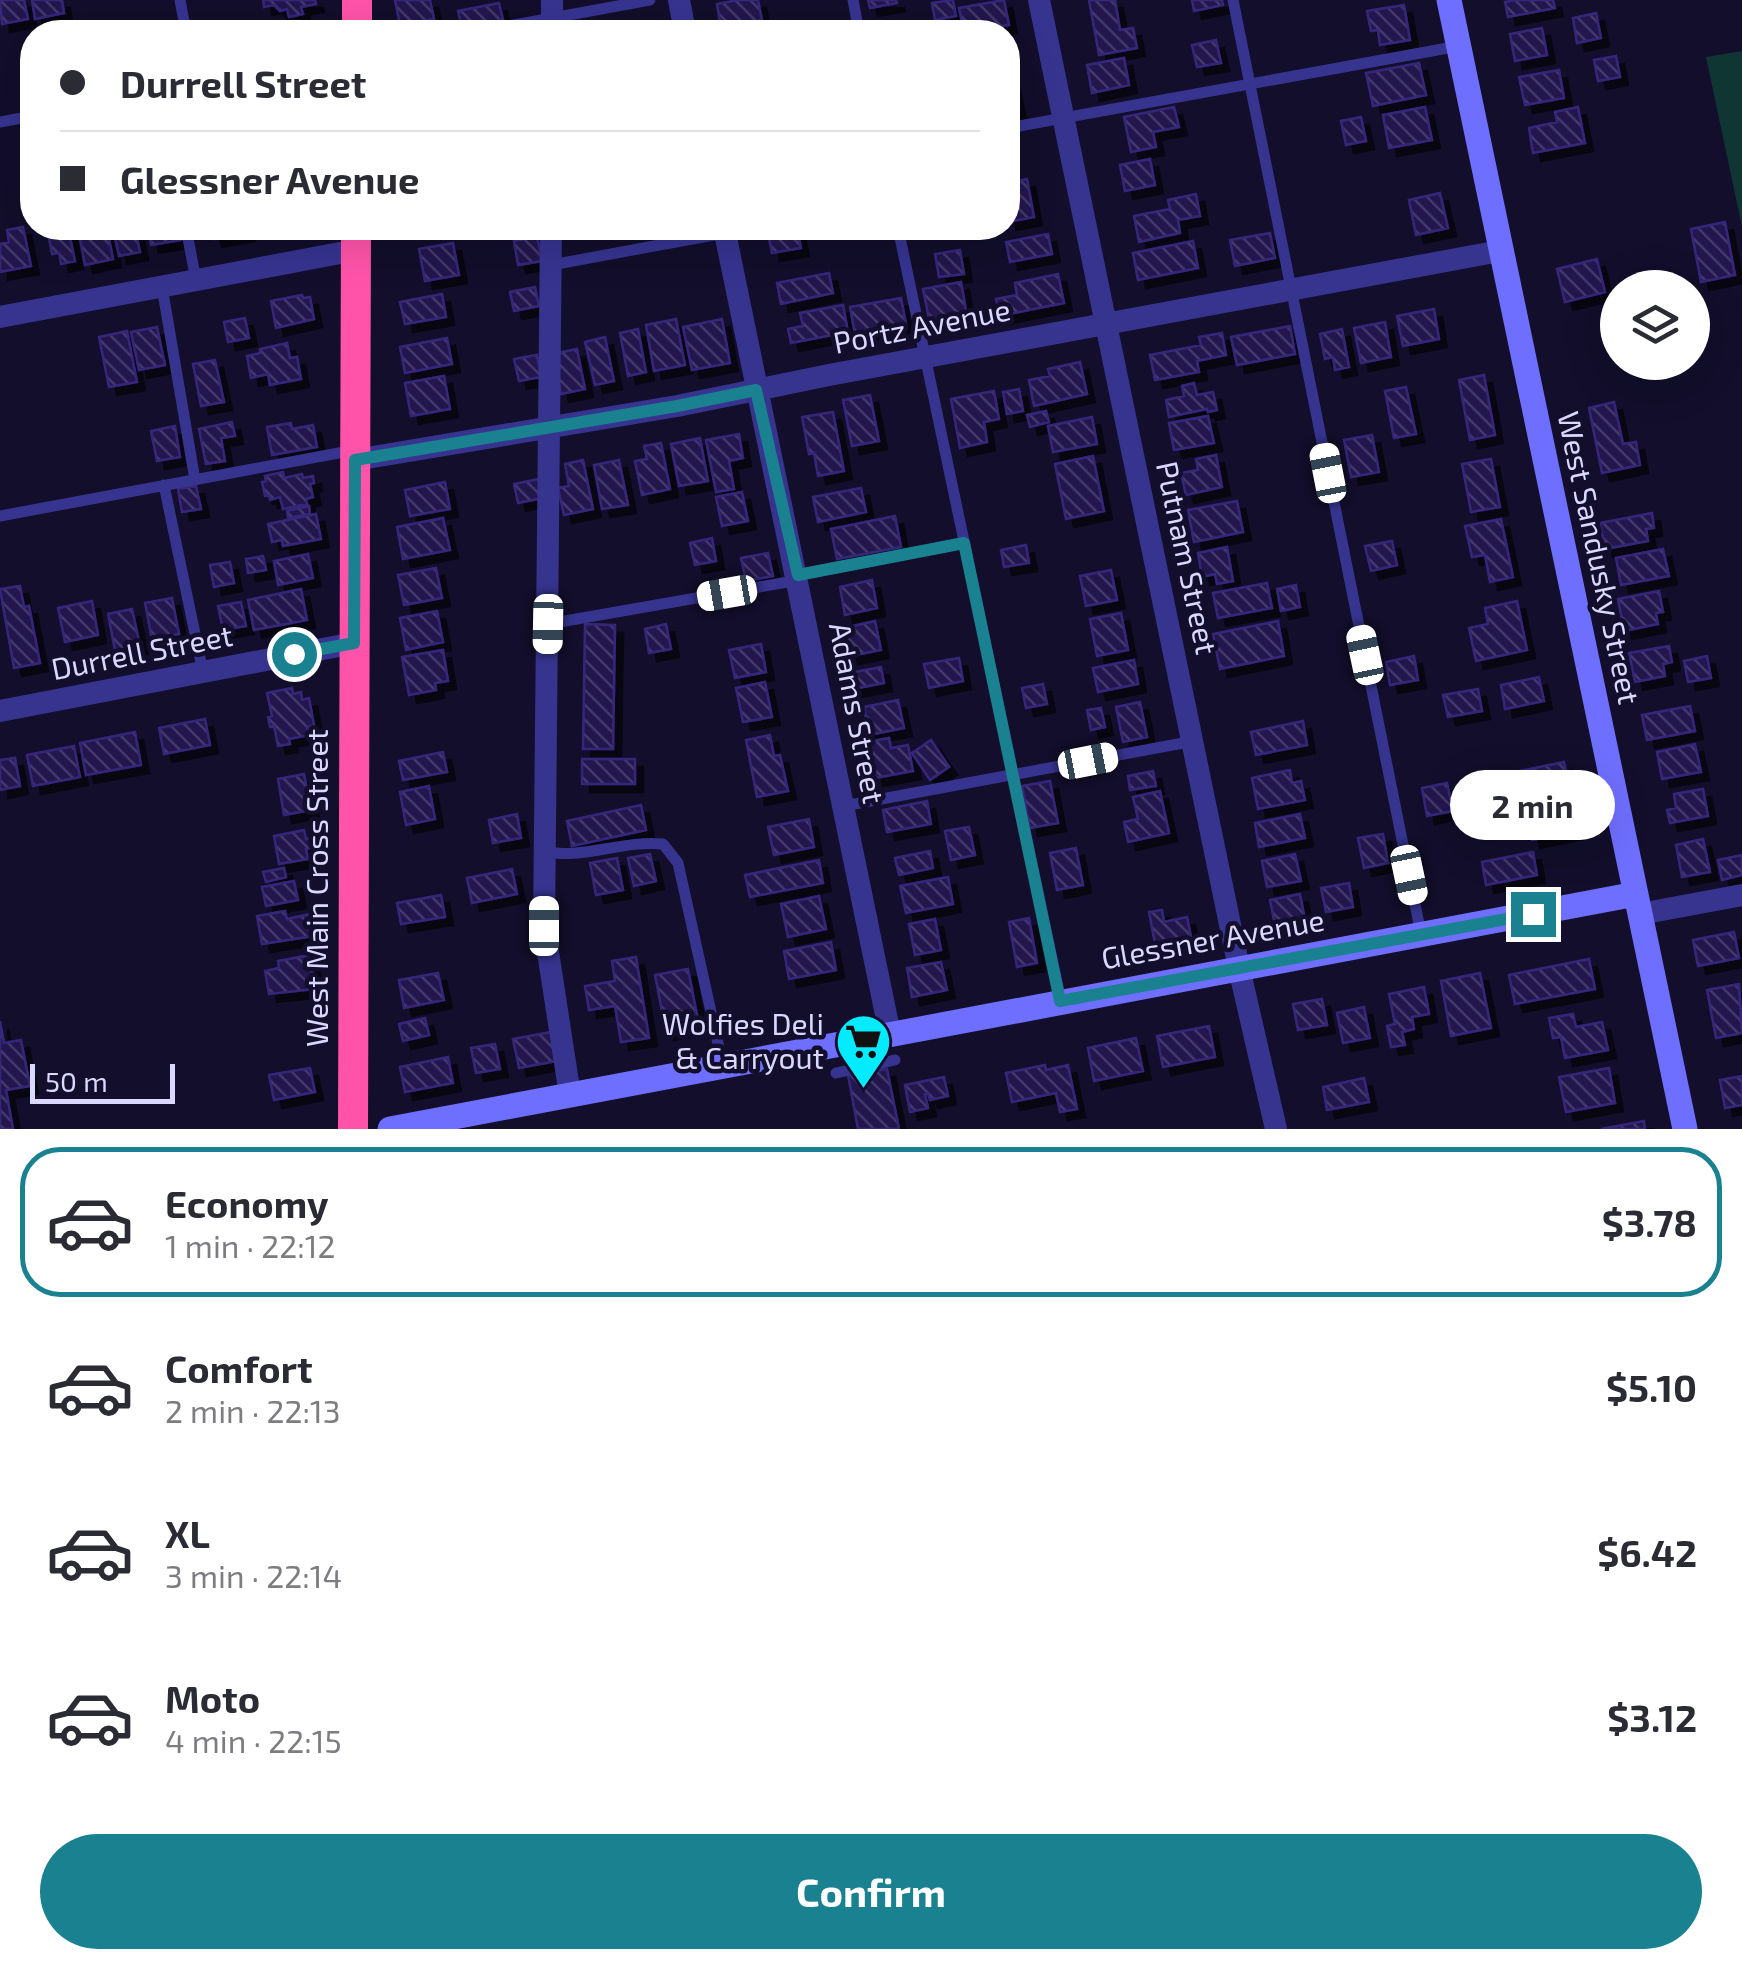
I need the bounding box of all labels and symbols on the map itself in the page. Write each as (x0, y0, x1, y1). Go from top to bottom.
street label: Portz Avenue (830, 290, 1013, 360)
street label: West Sandusky Street (1551, 408, 1649, 707)
car (1308, 441, 1348, 505)
street label: Putnam Street (1150, 458, 1226, 657)
car (695, 573, 759, 613)
car (532, 594, 564, 654)
street label: Durrell Street (48, 616, 235, 686)
street label: Adams Street (823, 619, 893, 806)
car (1344, 623, 1386, 687)
route start (272, 632, 317, 677)
street label: West Main Cross Street (298, 729, 334, 1047)
car (1056, 741, 1120, 781)
callout: 2 min (1450, 769, 1616, 839)
car (1388, 843, 1430, 907)
route end (1511, 892, 1556, 937)
car (529, 896, 559, 956)
street label: Glessner Avenue (1098, 901, 1327, 975)
place label: Wolfies Deli & Carryout (662, 1005, 824, 1075)
supermarket icon: Wolfies Deli & Carryout (833, 1012, 893, 1091)
scale bar (30, 1059, 175, 1104)

